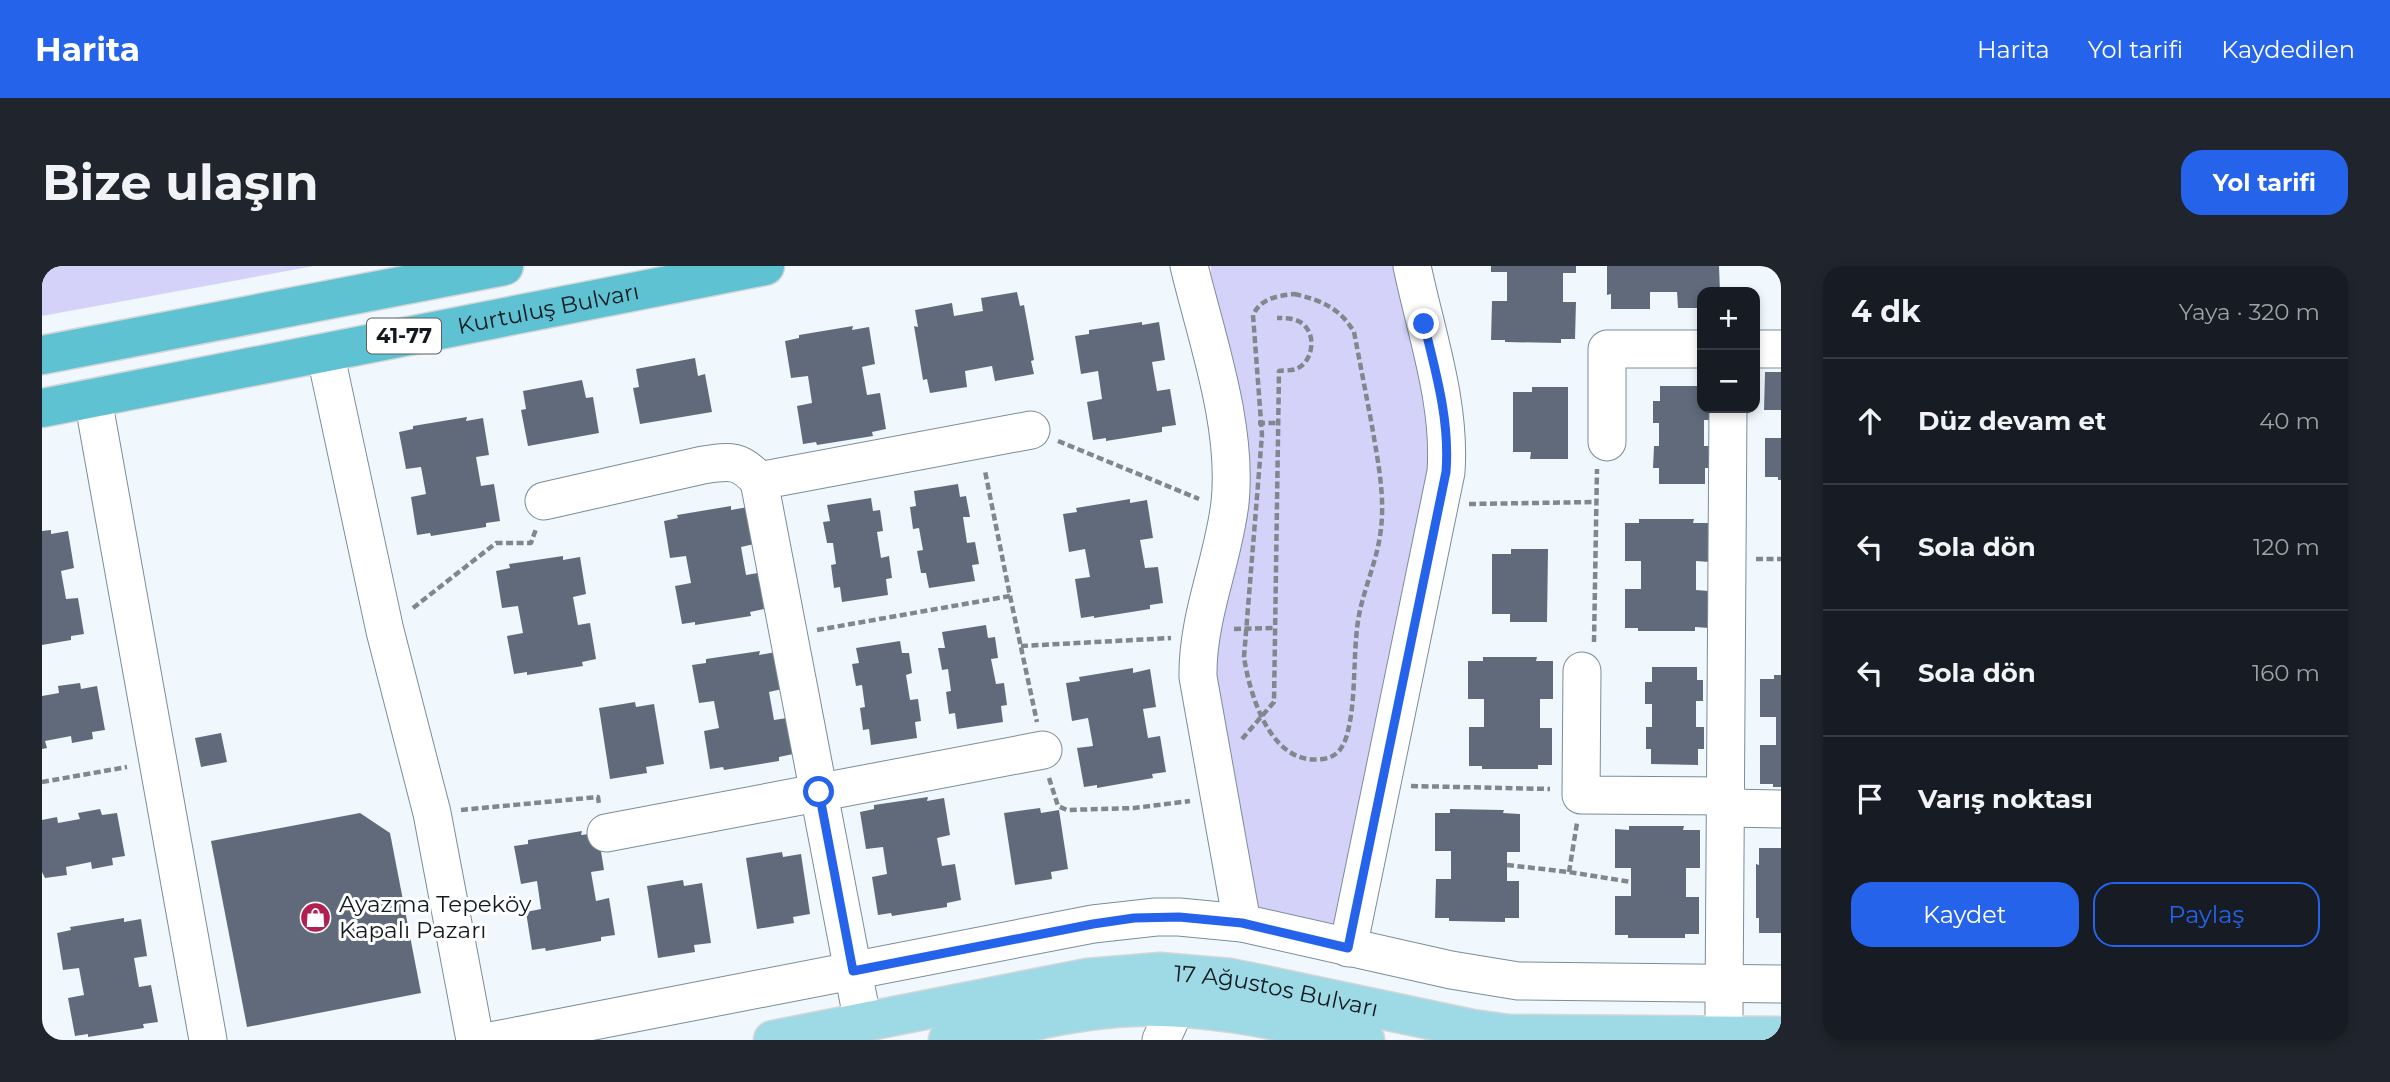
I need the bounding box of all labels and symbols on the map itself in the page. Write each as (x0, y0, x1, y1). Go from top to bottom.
street label: Kurtuluş Bulvarı (455, 277, 642, 340)
route end (1408, 308, 1439, 339)
road number: 41-77 (367, 318, 441, 354)
route start (803, 776, 834, 807)
place label: Ayazma Tepeköy Kapalı Pazarı (339, 890, 532, 944)
shop icon: Ayazma Tepeköy Kapalı Pazarı (299, 900, 333, 934)
street label: 17 Ağustos Bulvarı (1173, 959, 1381, 1023)

